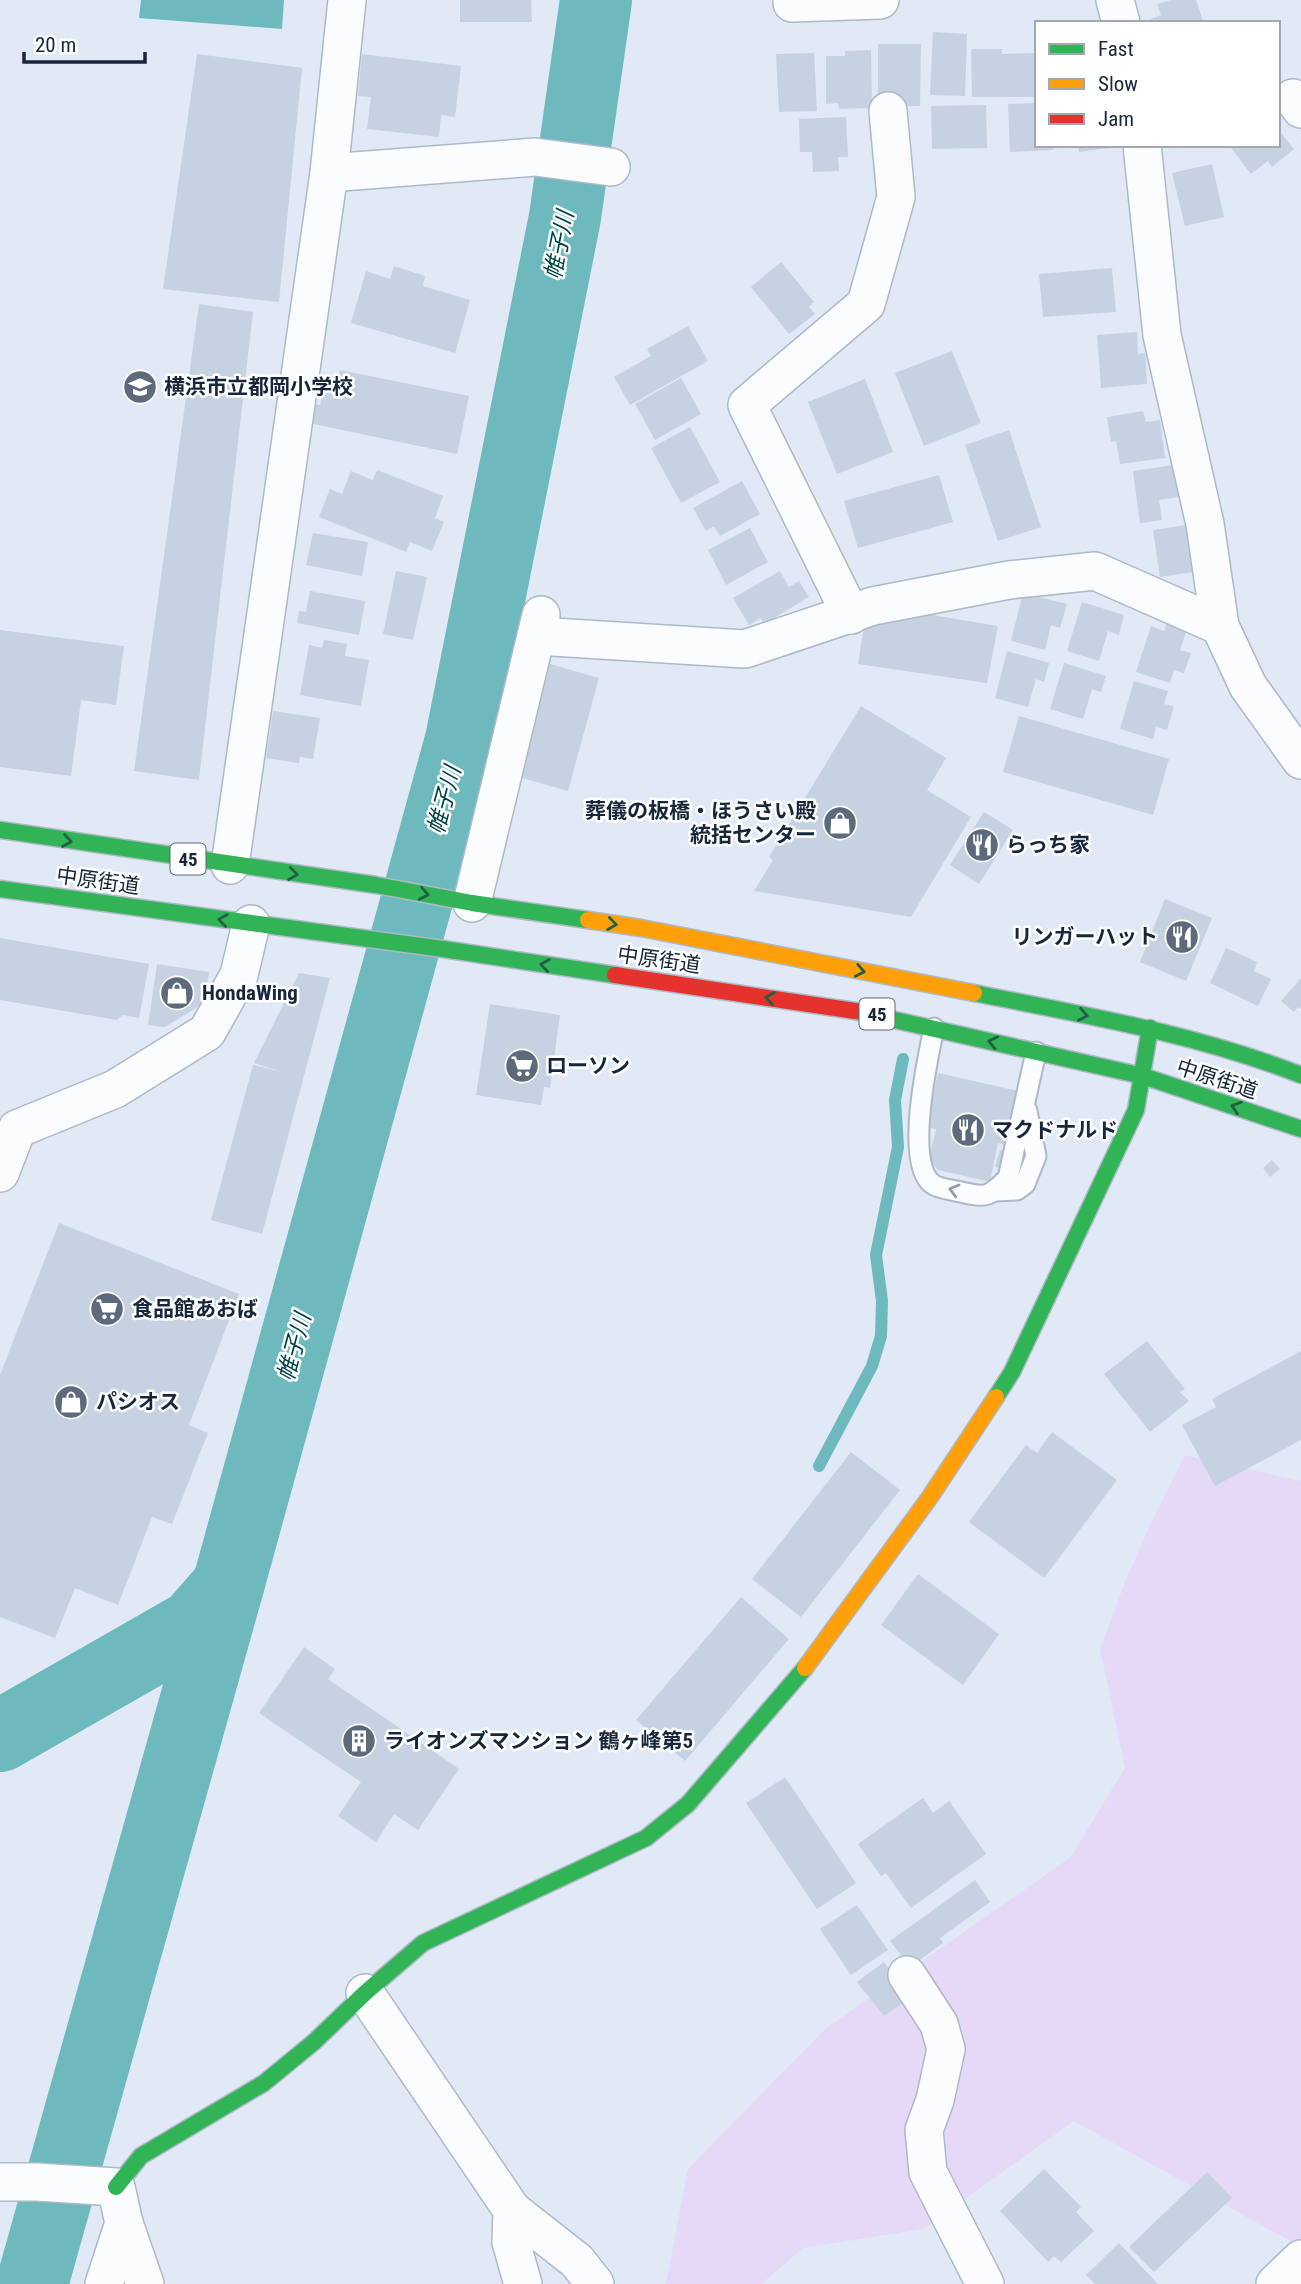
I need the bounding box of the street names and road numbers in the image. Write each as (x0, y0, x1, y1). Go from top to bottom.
road number: 45 (170, 844, 206, 874)
street label: 中原街道 (55, 863, 141, 899)
street label: 中原街道 (616, 942, 702, 978)
road number: 45 (860, 998, 894, 1030)
street label: 中原街道 (1173, 1055, 1261, 1103)

